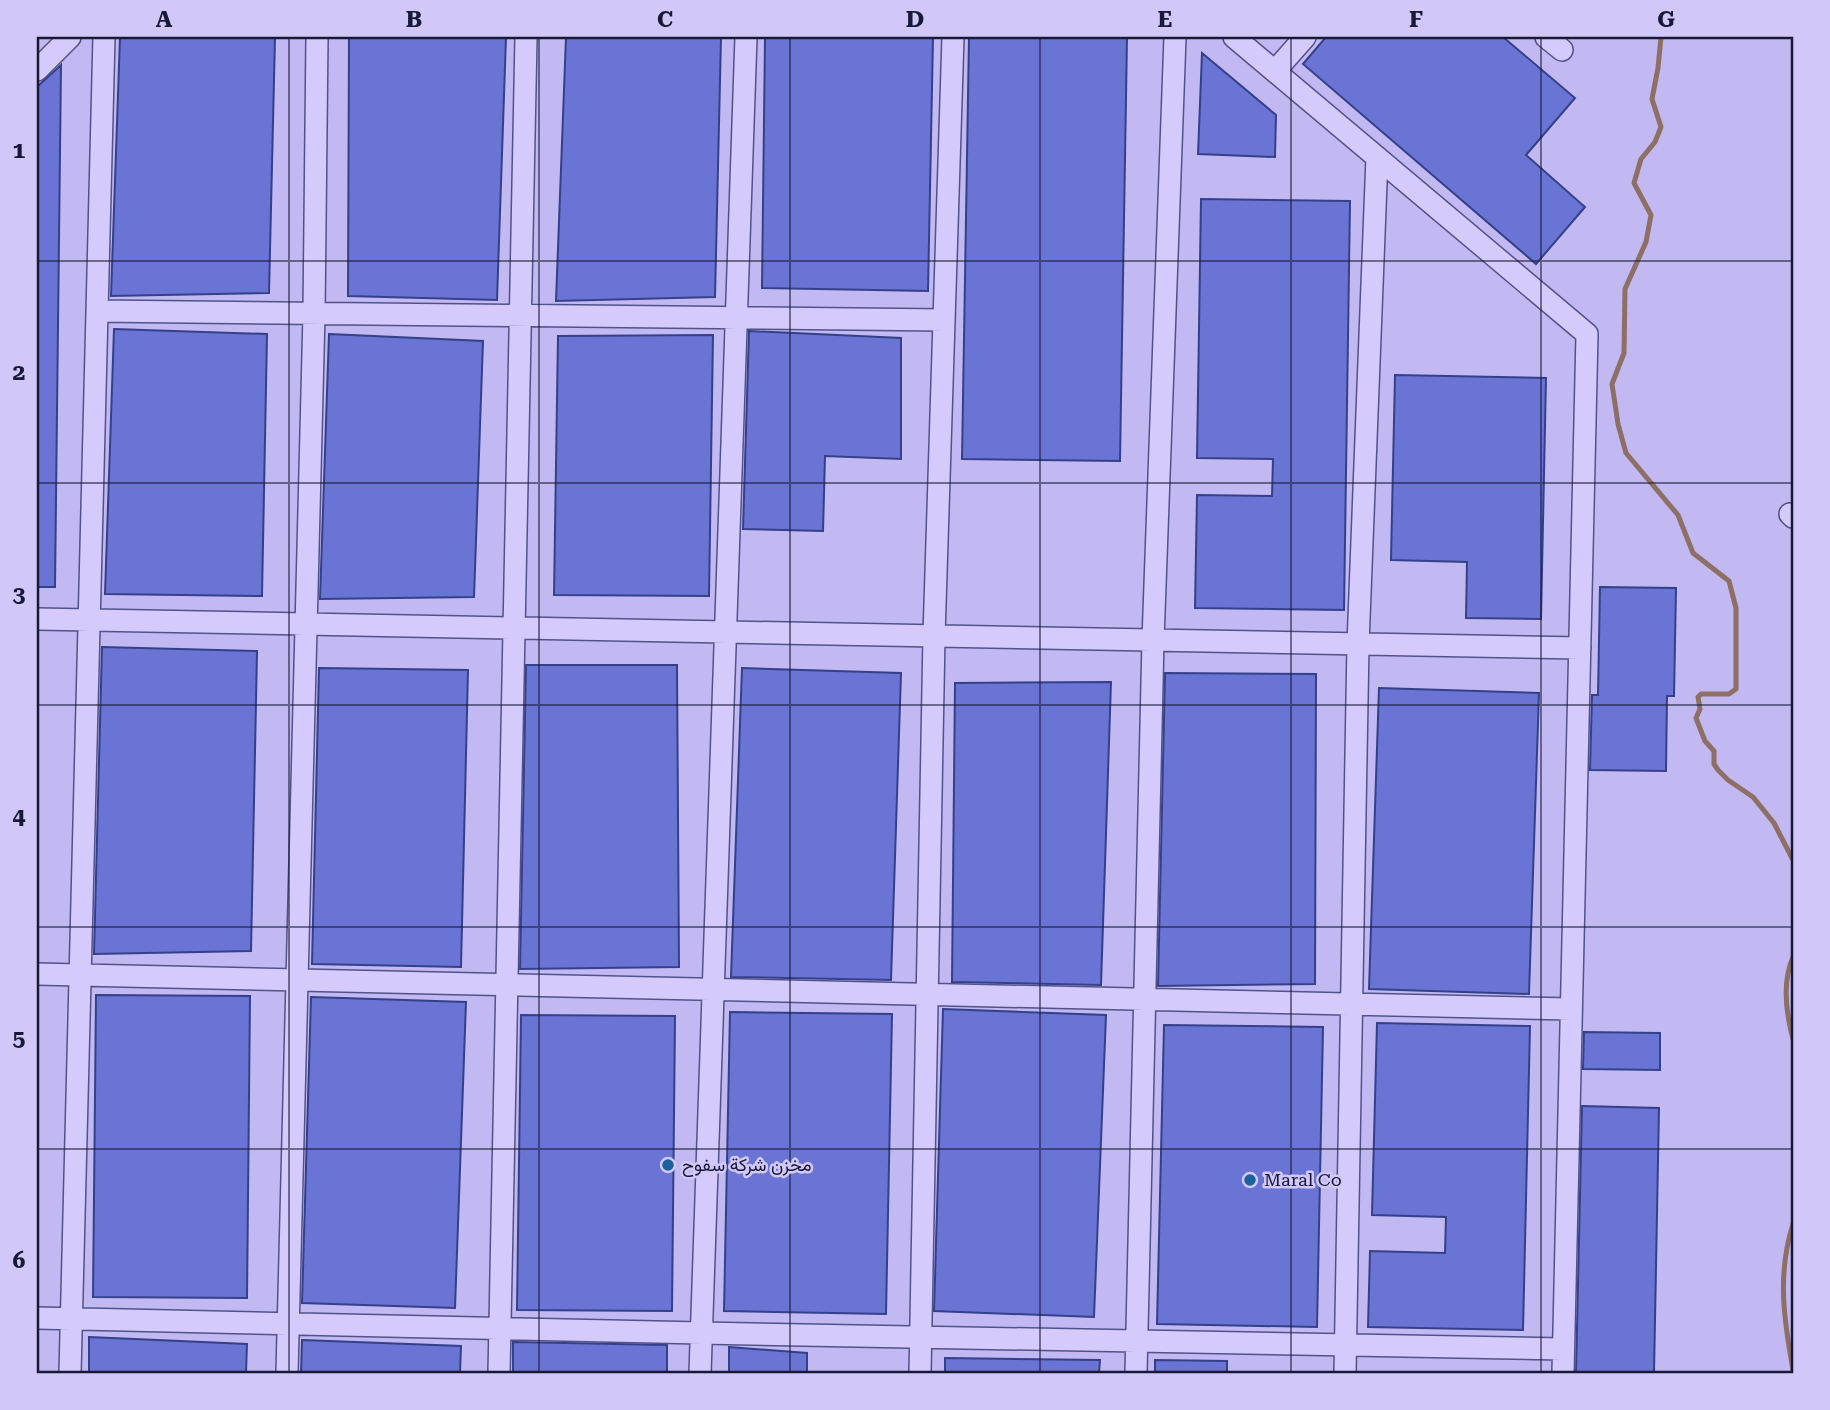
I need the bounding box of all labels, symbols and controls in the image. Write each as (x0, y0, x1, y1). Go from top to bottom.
text: A (156, 6, 173, 33)
text: B (406, 6, 422, 33)
text: C (657, 6, 673, 33)
text: D (906, 6, 924, 33)
text: E (1158, 6, 1172, 33)
text: F (1409, 6, 1423, 33)
text: G (1657, 6, 1675, 33)
text: 1 (13, 137, 26, 164)
text: 2 (13, 359, 25, 386)
text: 3 (13, 581, 26, 608)
text: 4 (13, 803, 26, 830)
text: 5 (13, 1025, 26, 1052)
place label: مخزن شركة سفوح (682, 1154, 812, 1177)
marker: مخزن شركة سفوح (660, 1157, 676, 1173)
place label: Maral Co (1264, 1169, 1342, 1190)
marker: Maral Co (1242, 1172, 1258, 1188)
text: 6 (13, 1247, 26, 1274)

